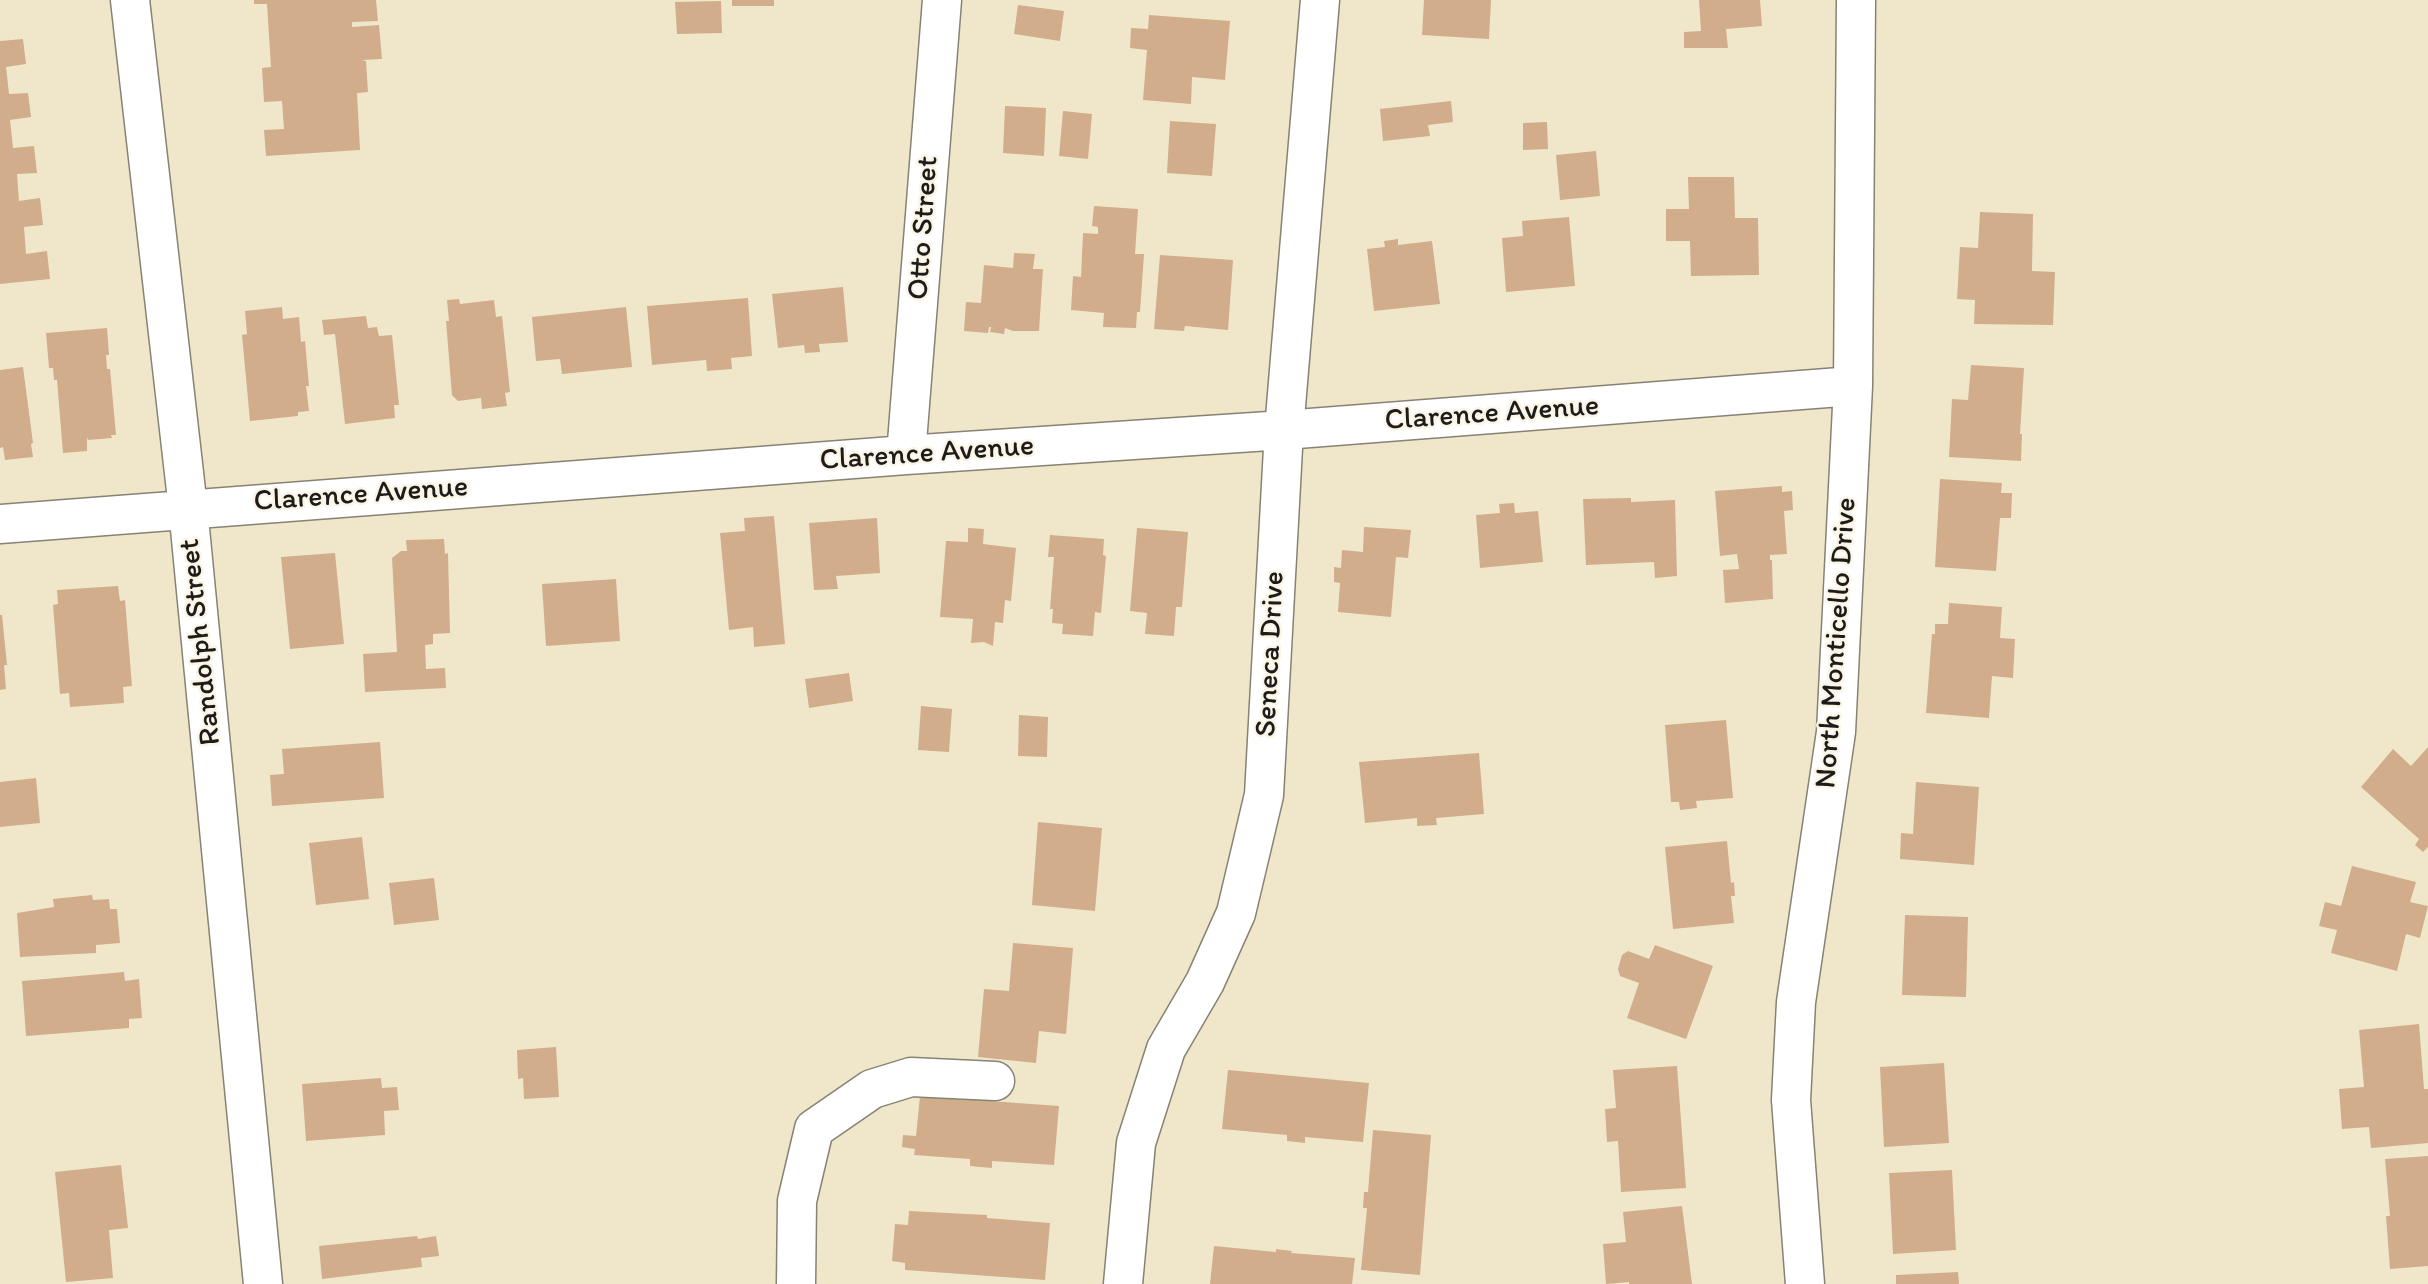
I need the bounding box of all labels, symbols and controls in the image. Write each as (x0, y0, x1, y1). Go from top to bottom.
street label: Otto Street (901, 155, 947, 301)
street label: Clarence Avenue (1383, 389, 1601, 439)
street label: Clarence Avenue (818, 429, 1036, 479)
street label: Clarence Avenue (252, 470, 470, 520)
street label: North Monticello Drive (1809, 496, 1865, 790)
street label: Randolph Street (172, 537, 230, 747)
street label: Seneca Drive (1249, 570, 1293, 738)

